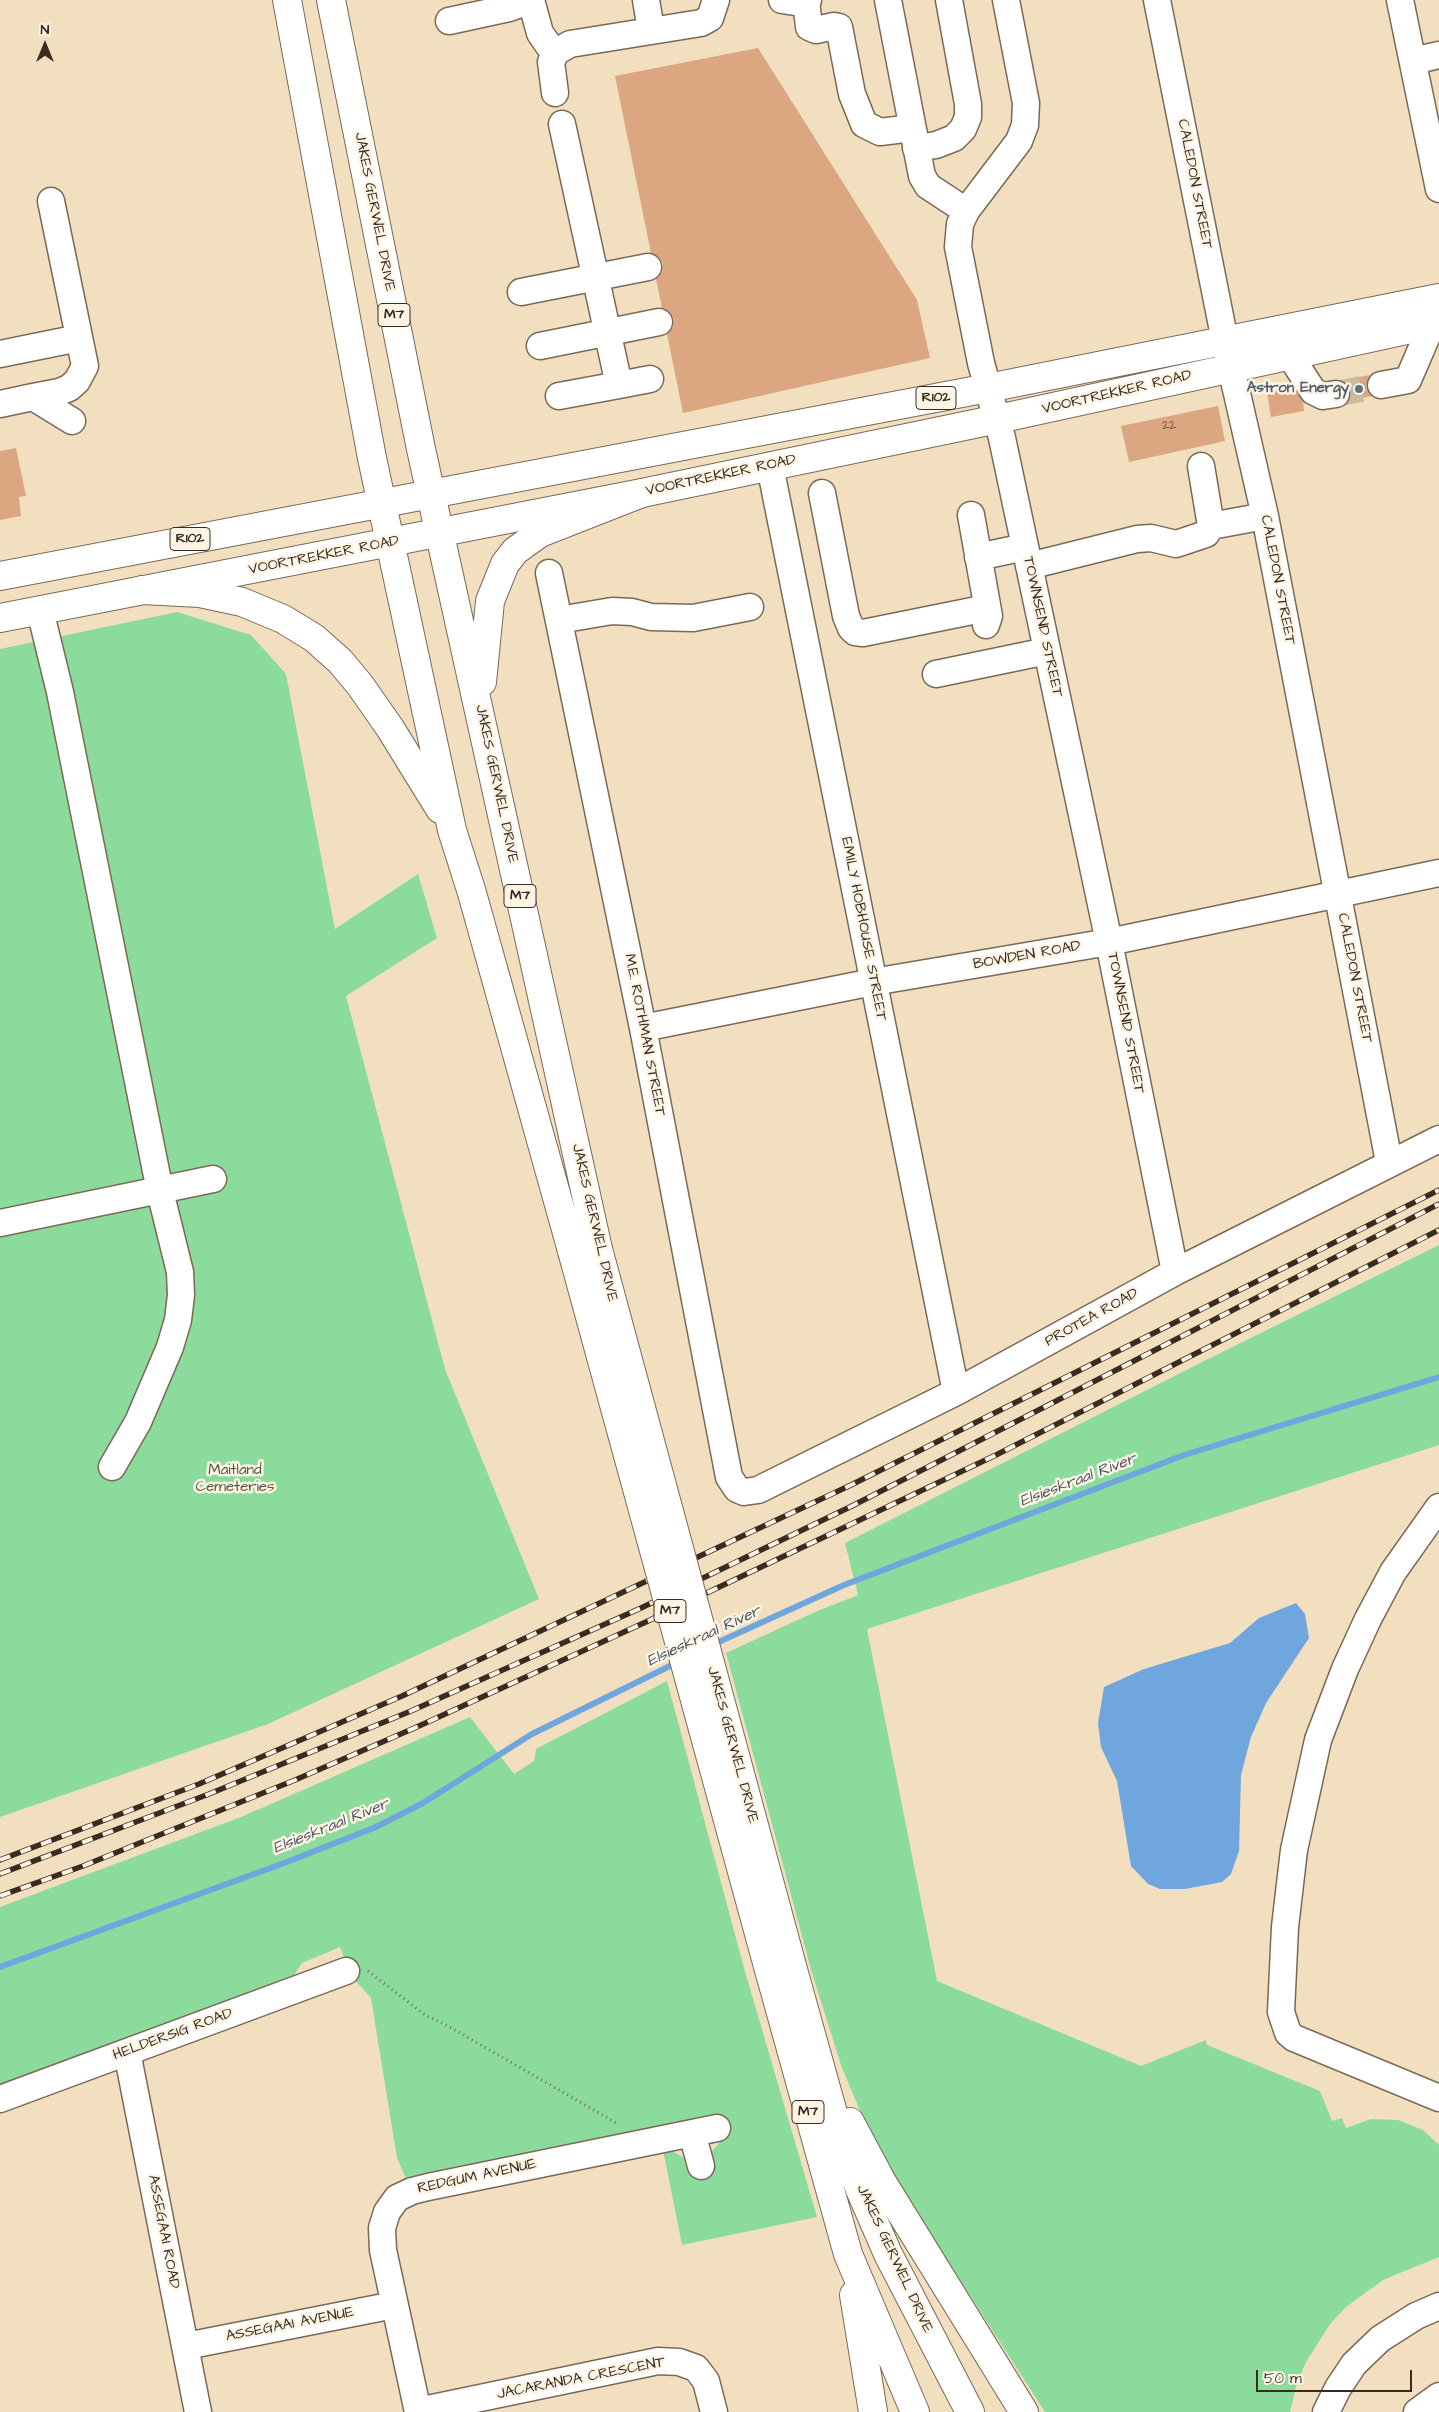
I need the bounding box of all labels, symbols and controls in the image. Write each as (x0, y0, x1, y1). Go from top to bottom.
north arrow (20, 20, 70, 70)
text: N (41, 20, 49, 40)
street label: CALEDON STREET (1173, 118, 1215, 250)
street label: JAKES GERWEL DRIVE (350, 131, 398, 293)
road number: M7 (378, 304, 410, 326)
street label: VOORTREKKER ROAD (1040, 367, 1194, 419)
place label: Astron Energy (1247, 380, 1349, 398)
marker: Astron Energy (1353, 383, 1365, 395)
road number: R102 (916, 386, 956, 409)
house number: 22 (1162, 419, 1176, 433)
street label: VOORTREKKER ROAD (644, 451, 798, 501)
street label: CALEDON STREET (1256, 514, 1298, 646)
road number: R102 (170, 528, 210, 550)
street label: VOORTREKKER ROAD (247, 533, 401, 579)
street label: TOWNSEND STREET (1018, 555, 1066, 699)
street label: JAKES GERWEL DRIVE (470, 703, 522, 865)
street label: EMILY HOBHOUSE STREET (836, 836, 890, 1022)
road number: M7 (504, 884, 536, 908)
street label: CALEDON STREET (1333, 912, 1375, 1044)
street label: BOWDEN ROAD (972, 938, 1082, 974)
street label: TOWNSEND STREET (1102, 951, 1148, 1095)
street label: M.E. ROTHMAN STREET (619, 952, 669, 1118)
street label: JAKES GERWEL DRIVE (567, 1142, 621, 1304)
street label: PROTEA ROAD (1042, 1285, 1142, 1351)
water label: Elsieskraal River (1017, 1450, 1139, 1512)
park label: Maitland Cemeteries (196, 1462, 274, 1497)
road number: M7 (654, 1600, 686, 1622)
water label: Elsieskraal River (644, 1602, 764, 1672)
street label: JAKES GERWEL DRIVE (702, 1665, 762, 1825)
water label: Elsieskraal River (271, 1795, 391, 1859)
street label: HELDERSIG ROAD (111, 2005, 235, 2065)
road number: M7 (792, 2100, 824, 2124)
street label: REDGUM AVENUE (416, 2156, 538, 2198)
street label: ASSEGAAI ROAD (143, 2173, 183, 2291)
street label: JAKES GERWEL DRIVE (852, 2182, 936, 2336)
street label: ASSEGAAI AVENUE (224, 2304, 356, 2346)
street label: JACARANDA CRESCENT (495, 2354, 667, 2404)
scale bar (1259, 2360, 1415, 2392)
text: 50 m (1264, 2368, 1302, 2389)

